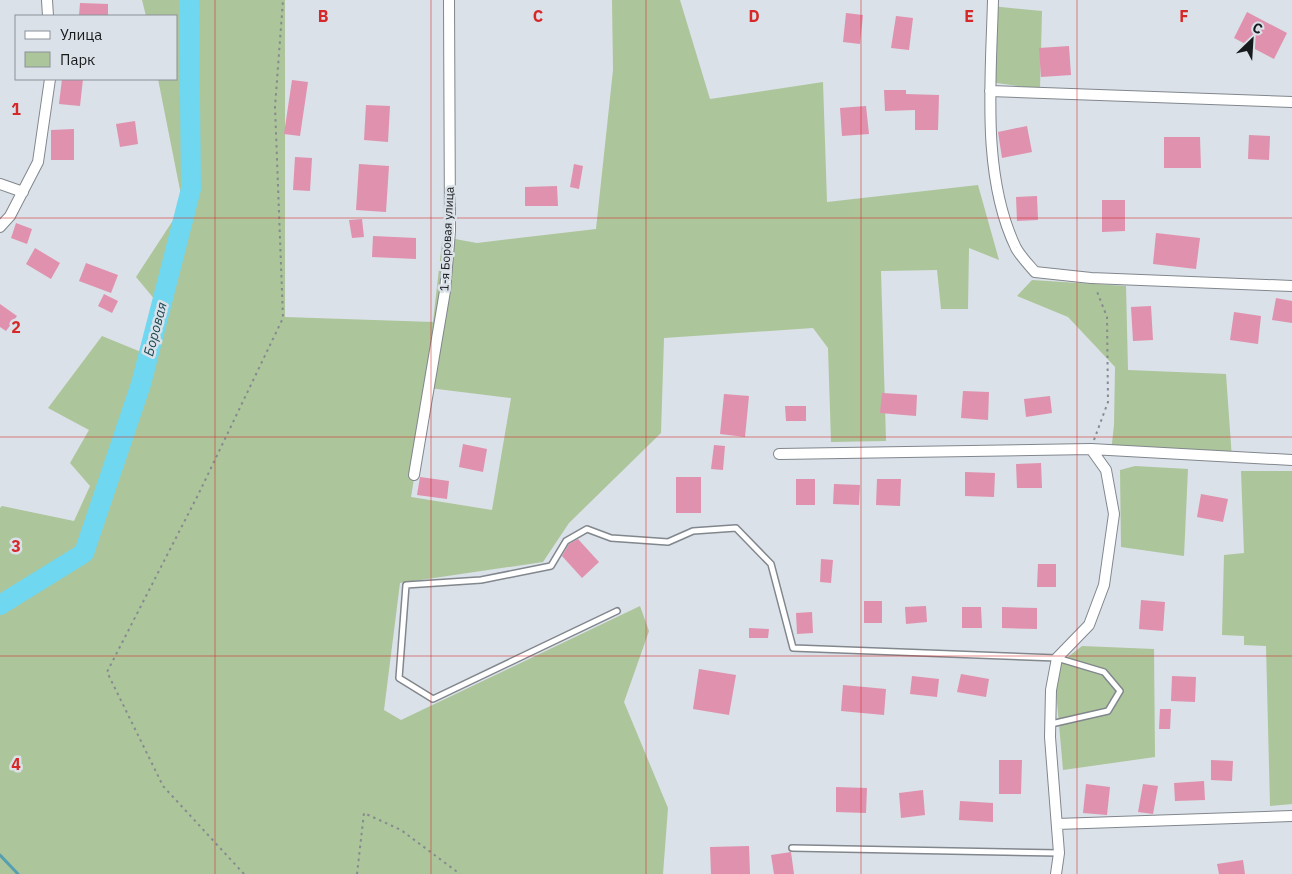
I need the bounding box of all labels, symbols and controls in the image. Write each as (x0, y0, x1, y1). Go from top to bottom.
text: B (318, 6, 329, 26)
text: C (533, 6, 543, 26)
text: D (748, 6, 760, 26)
text: E (964, 6, 974, 26)
text: F (1179, 6, 1189, 26)
legend (15, 15, 178, 80)
north arrow (1227, 15, 1277, 65)
text: С (1250, 18, 1265, 38)
text: Улица (60, 25, 102, 44)
text: Парк (60, 50, 95, 69)
text: 1 (11, 99, 21, 119)
street label: 1-я Боровая улица (436, 186, 457, 292)
water label: Боровая (139, 300, 171, 358)
text: 2 (11, 317, 21, 337)
text: 3 (11, 536, 21, 556)
text: 4 (11, 754, 21, 774)

